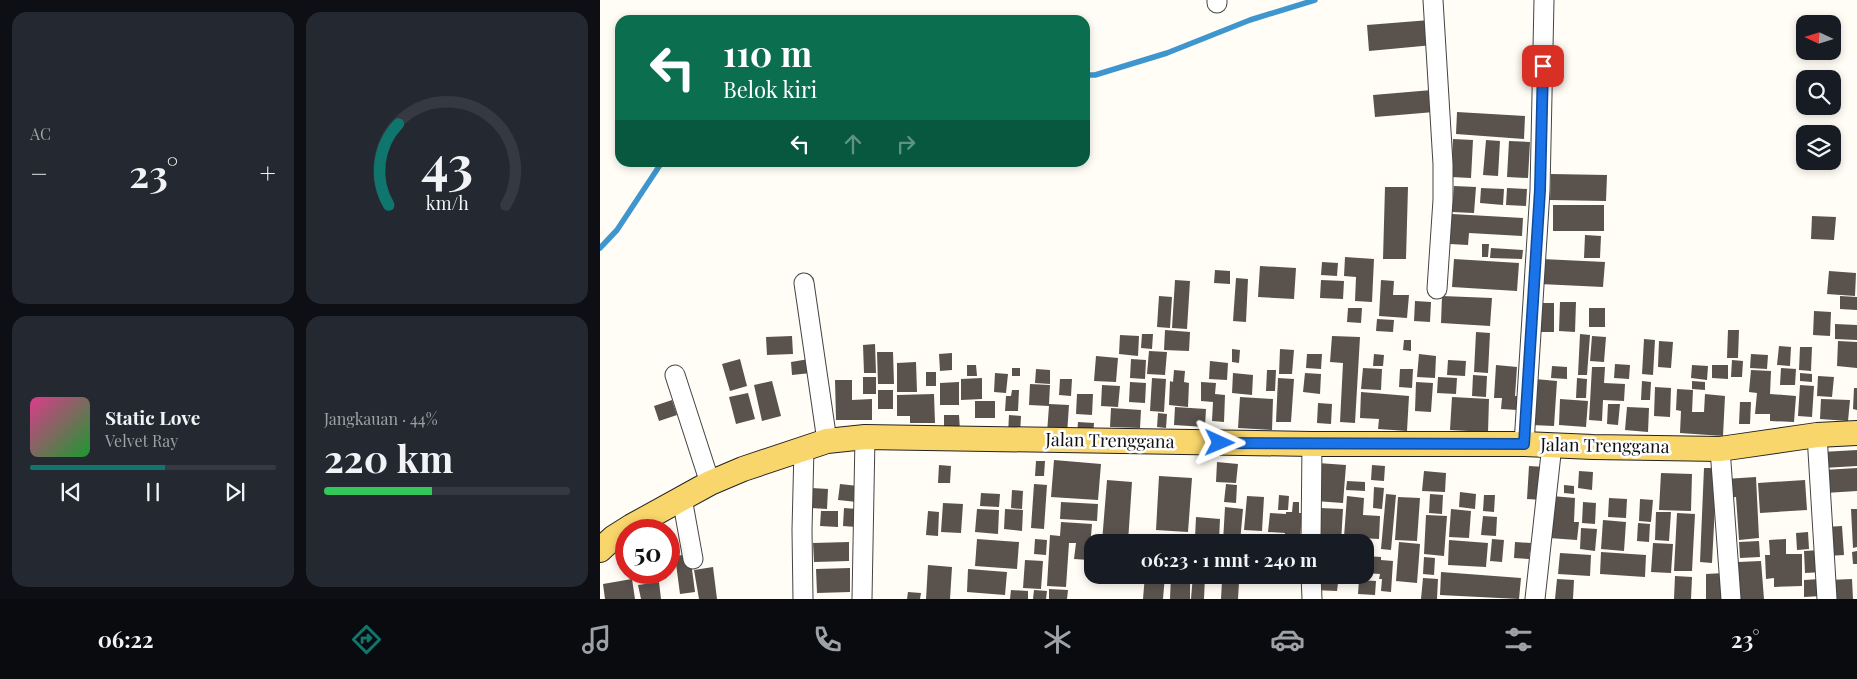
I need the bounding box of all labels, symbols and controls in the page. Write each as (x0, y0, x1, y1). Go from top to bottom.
north arrow (1796, 15, 1841, 60)
map controls (1796, 15, 1841, 170)
text: 110 m (723, 29, 812, 76)
icon: left (640, 35, 705, 100)
pin (1522, 45, 1564, 87)
icon: arrive (1529, 52, 1557, 80)
button: search (1796, 70, 1841, 115)
text: Belok kiri (723, 74, 817, 104)
text: AC (30, 123, 51, 144)
button: layers (1796, 125, 1841, 170)
text: 43 (421, 128, 473, 197)
icon: left (786, 130, 814, 158)
icon: ahead (839, 130, 867, 158)
icon: right (892, 130, 920, 158)
text: 23° (129, 147, 178, 198)
text: − (30, 154, 48, 191)
text: + (260, 154, 276, 191)
text: km/h (426, 191, 469, 214)
text: Static Love (105, 404, 200, 430)
text: Jangkauan · 44% (324, 408, 438, 429)
position arrow (1193, 416, 1245, 468)
street label: Jalan Trenggana (1044, 427, 1175, 453)
text: Velvet Ray (105, 430, 178, 451)
text: 220 km (324, 432, 453, 483)
street label: Jalan Trenggana (1539, 432, 1670, 458)
icon: previous (57, 478, 85, 506)
icon: pause (139, 478, 167, 506)
icon: next (221, 478, 249, 506)
speed limit sign: 50 (615, 519, 680, 584)
text: 06:23 · 1 mnt · 240 m (1141, 546, 1317, 572)
icon: directions (349, 622, 384, 657)
icon: music (579, 622, 614, 657)
icon: phone (810, 622, 845, 657)
icon: climate (1040, 622, 1075, 657)
icon: car (1270, 622, 1305, 657)
icon: filters (1501, 622, 1536, 657)
text: 06:22 (98, 624, 154, 654)
text: 23° (1731, 624, 1759, 654)

